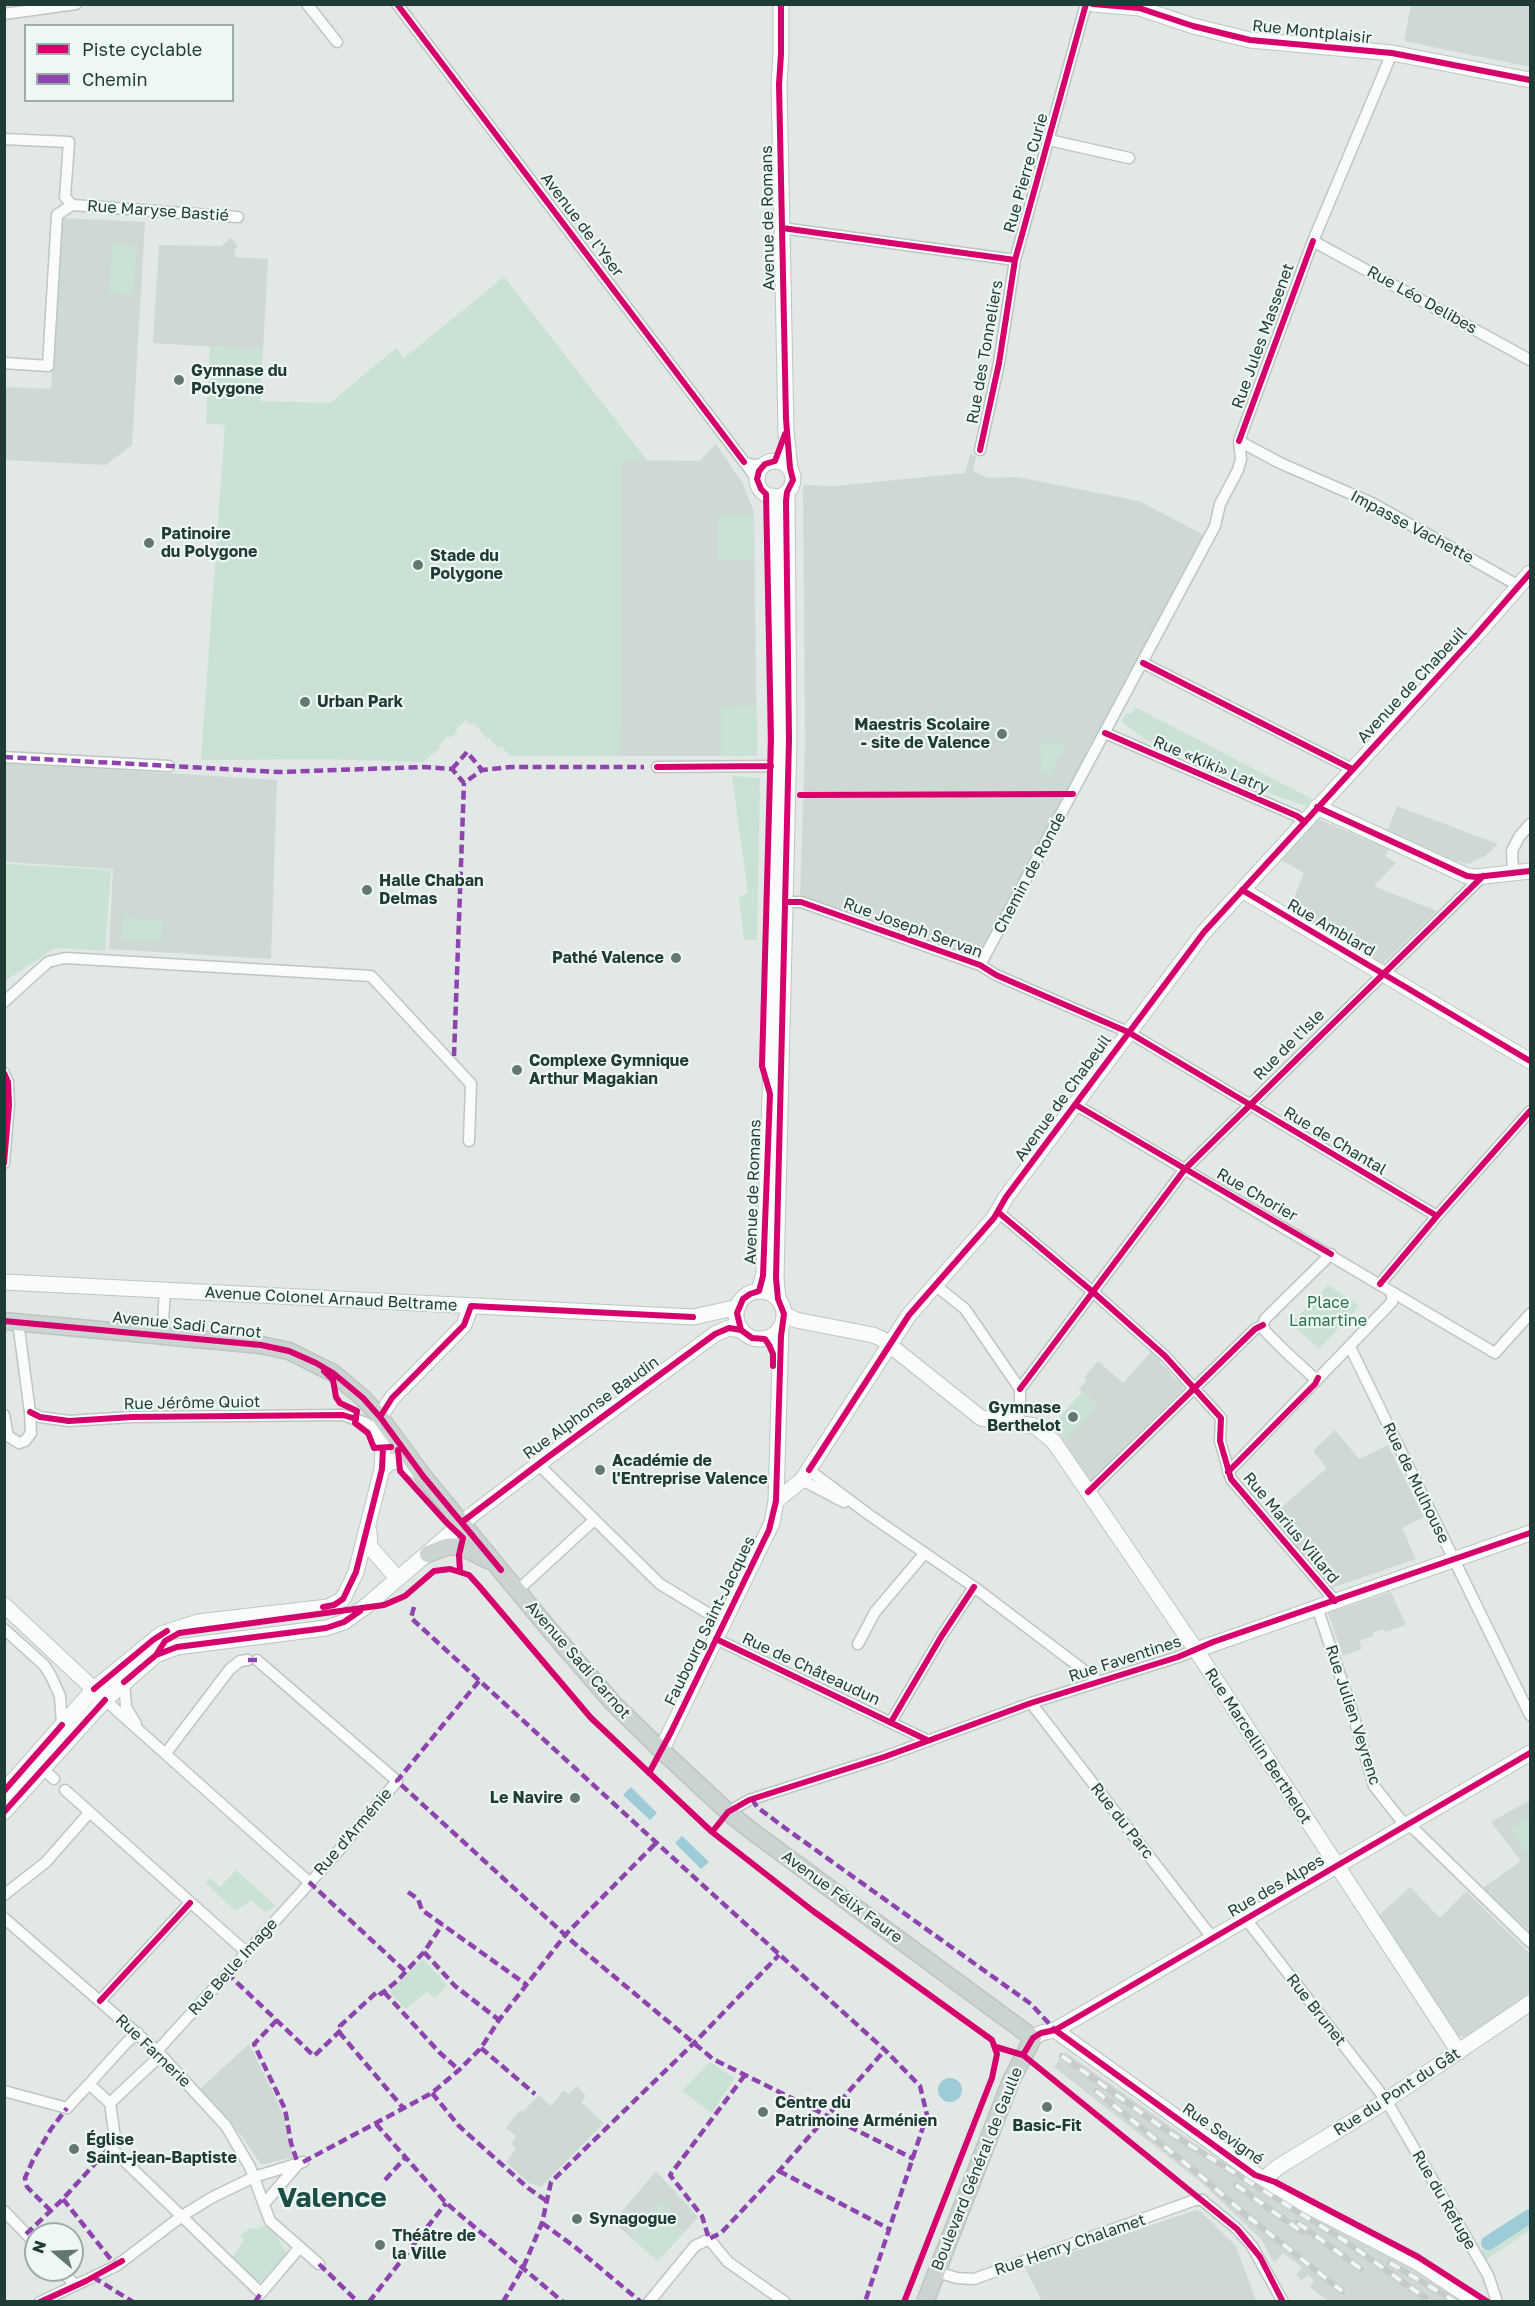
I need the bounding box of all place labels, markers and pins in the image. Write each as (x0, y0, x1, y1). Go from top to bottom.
place label: Gymnase du Polygone (191, 361, 287, 399)
marker: Gymnase du Polygone (172, 373, 186, 387)
place label: Patinoire du Polygone (161, 524, 257, 562)
marker: Patinoire du Polygone (142, 536, 156, 550)
place label: Stade du Polygone (430, 546, 503, 584)
marker: Stade du Polygone (411, 558, 425, 572)
place label: Urban Park (317, 692, 403, 712)
marker: Urban Park (298, 695, 312, 709)
place label: Maestris Scolaire - site de Valence (854, 715, 990, 753)
marker: Maestris Scolaire - site de Valence (995, 727, 1009, 741)
place label: Halle Chaban Delmas (379, 871, 484, 909)
marker: Halle Chaban Delmas (360, 883, 374, 897)
place label: Pathé Valence (552, 948, 664, 968)
marker: Pathé Valence (669, 951, 683, 965)
place label: Complexe Gymnique Arthur Magakian (529, 1051, 689, 1089)
marker: Complexe Gymnique Arthur Magakian (510, 1063, 524, 1077)
place label: Gymnase Berthelot (987, 1398, 1061, 1436)
marker: Gymnase Berthelot (1066, 1410, 1080, 1424)
place label: Académie de l'Entreprise Valence (612, 1451, 768, 1489)
marker: Académie de l'Entreprise Valence (593, 1463, 607, 1477)
place label: Le Navire (490, 1788, 563, 1808)
marker: Le Navire (568, 1791, 582, 1805)
place label: Centre du Patrimoine Arménien (775, 2093, 937, 2131)
marker: Basic-Fit (1040, 2100, 1054, 2114)
marker: Centre du Patrimoine Arménien (756, 2105, 770, 2119)
place label: Basic-Fit (1012, 2116, 1082, 2136)
place label: Église Saint-jean-Baptiste (86, 2130, 237, 2168)
marker: Église Saint-jean-Baptiste (67, 2142, 81, 2156)
place label: Synagogue (589, 2209, 676, 2229)
marker: Synagogue (570, 2212, 584, 2226)
place label: Théâtre de la Ville (392, 2226, 476, 2264)
marker: Théâtre de la Ville (373, 2238, 387, 2252)

